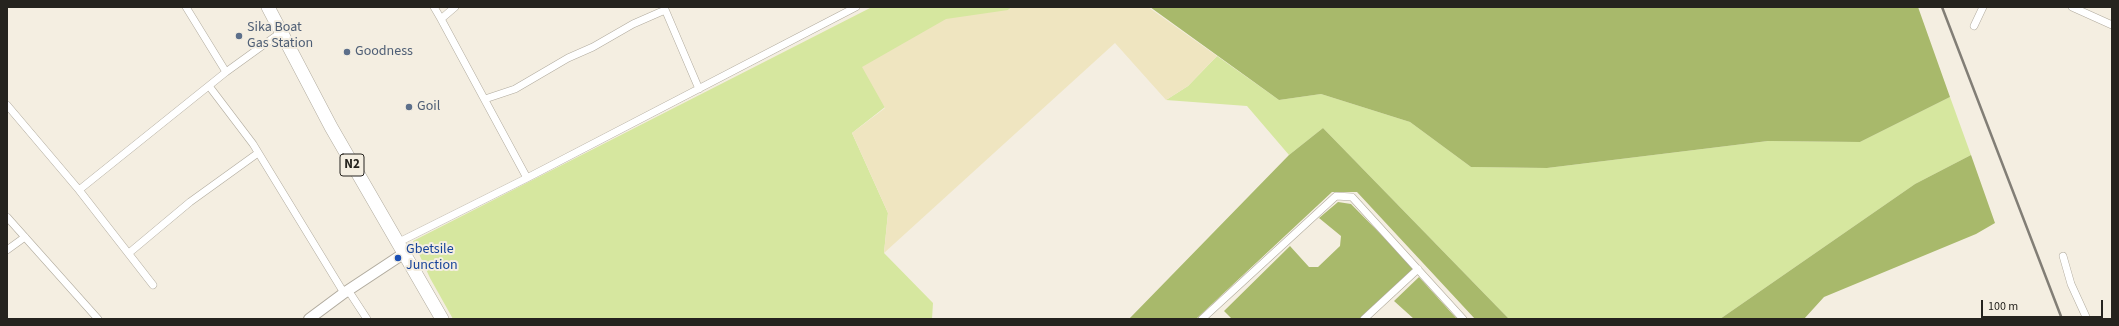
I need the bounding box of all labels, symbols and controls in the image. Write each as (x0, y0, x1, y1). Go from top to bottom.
place label: Sika Boat Gas Station (247, 20, 313, 52)
marker: Sika Boat Gas Station (234, 31, 244, 41)
place label: Goodness (355, 44, 413, 60)
marker: Goodness (342, 47, 352, 57)
place label: Goil (417, 99, 440, 115)
marker: Goil (404, 102, 414, 112)
road number: N2 (340, 154, 364, 176)
place label: Gbetsile Junction (406, 242, 458, 274)
marker: Gbetsile Junction (393, 253, 403, 263)
scale bar (1983, 292, 2105, 318)
text: 100 m (1988, 298, 2018, 315)

